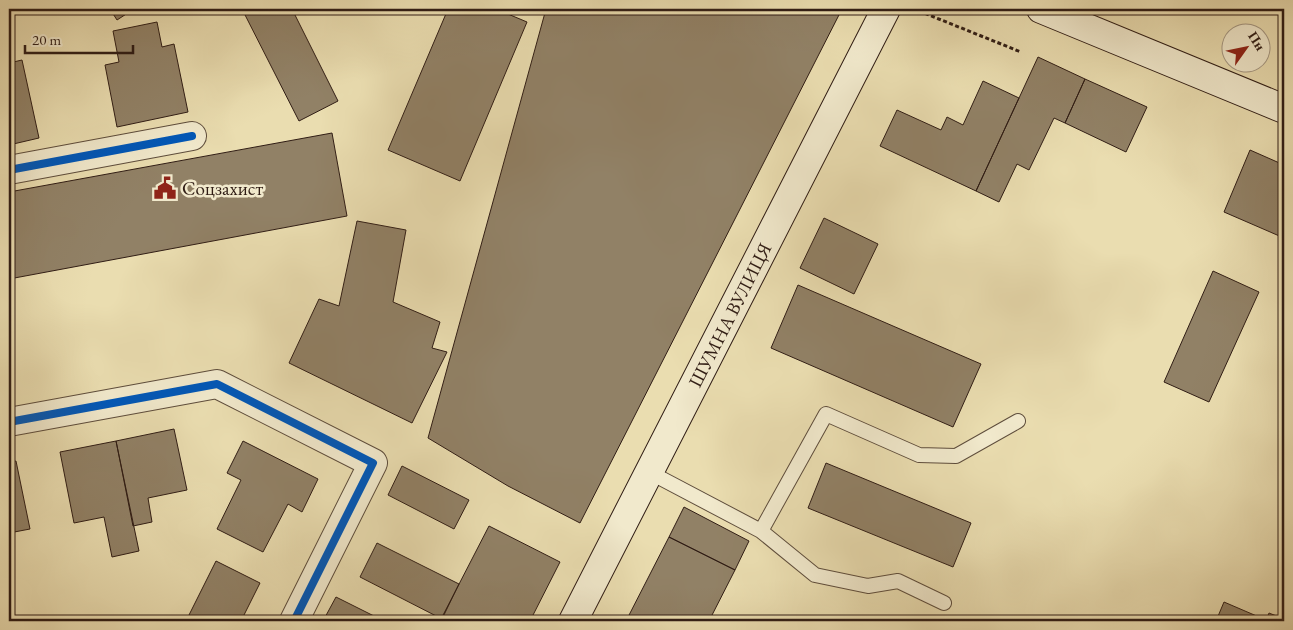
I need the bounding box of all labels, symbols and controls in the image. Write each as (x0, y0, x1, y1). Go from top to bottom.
scale bar (25, 22, 132, 54)
north arrow (1220, 22, 1270, 72)
text: Пн (1244, 28, 1270, 54)
text: 20 m (32, 30, 61, 49)
public building icon: Соцзахист (152, 175, 178, 201)
place label: Соцзахист (182, 176, 263, 201)
street label: ШУМНА ВУЛИЦЯ (682, 238, 777, 391)

